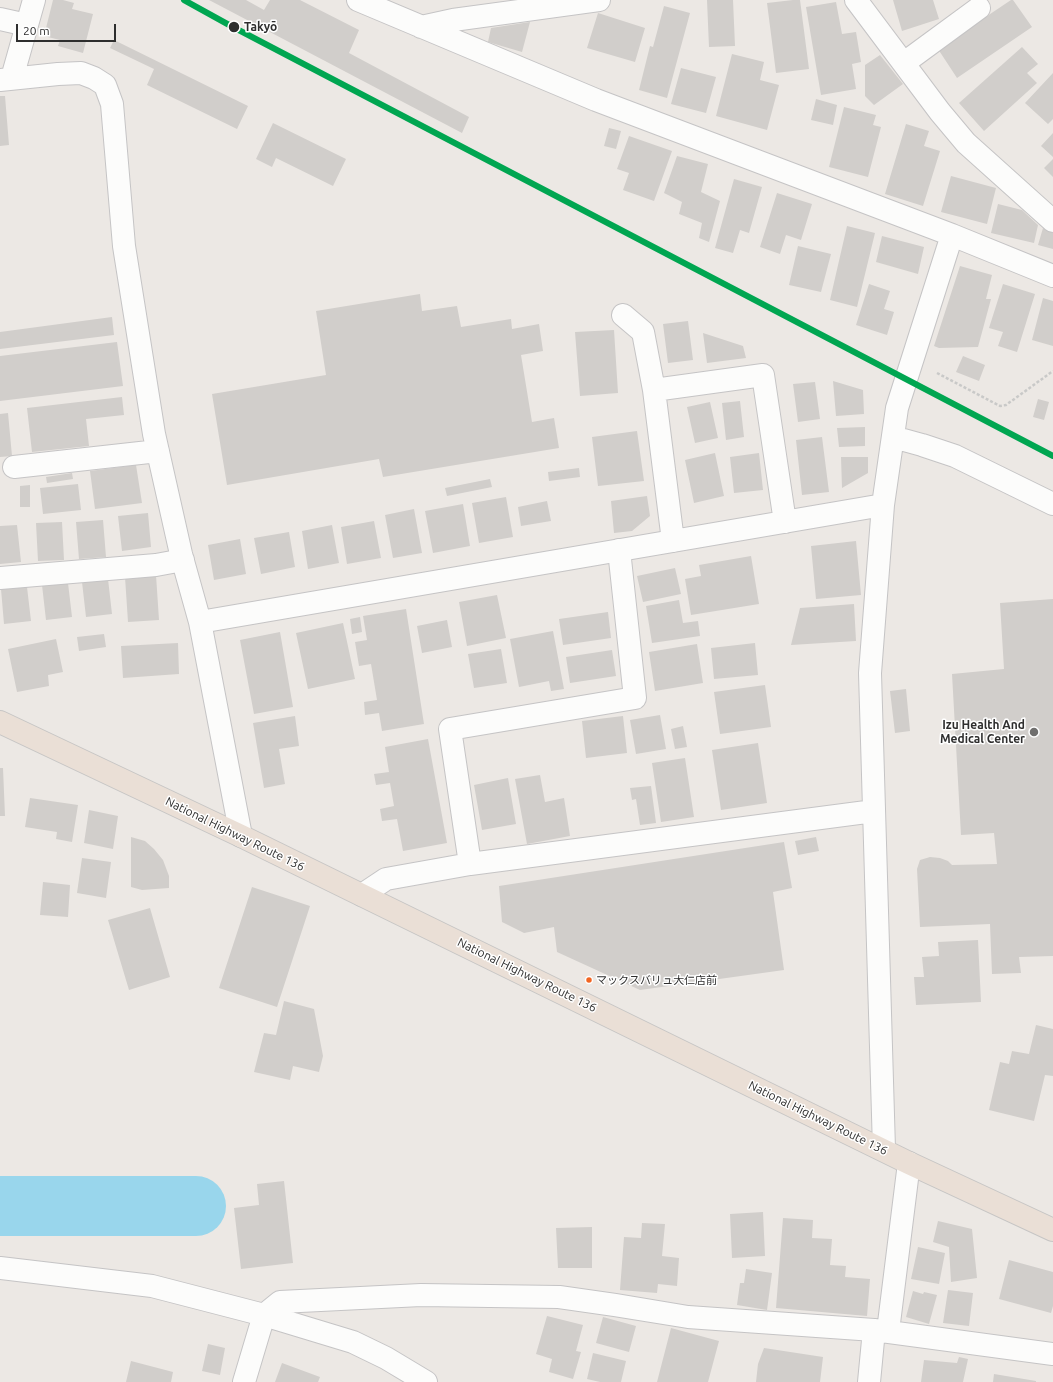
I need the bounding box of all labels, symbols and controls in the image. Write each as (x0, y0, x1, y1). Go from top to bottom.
scale bar (18, 16, 118, 42)
marker: Takyō (227, 20, 241, 34)
place label: Takyō (244, 20, 277, 34)
text: 20 m (23, 24, 50, 37)
place label: Izu Health And Medical Center (940, 718, 1025, 746)
marker: Izu Health And Medical Center (1028, 726, 1040, 738)
street label: National Highway Route 136 (163, 794, 307, 874)
street label: National Highway Route 136 (455, 935, 599, 1015)
place label: マックスバリュ大仁店前 (596, 973, 717, 987)
marker: マックスバリュ大仁店前 (584, 975, 594, 985)
street label: National Highway Route 136 (746, 1078, 890, 1158)

